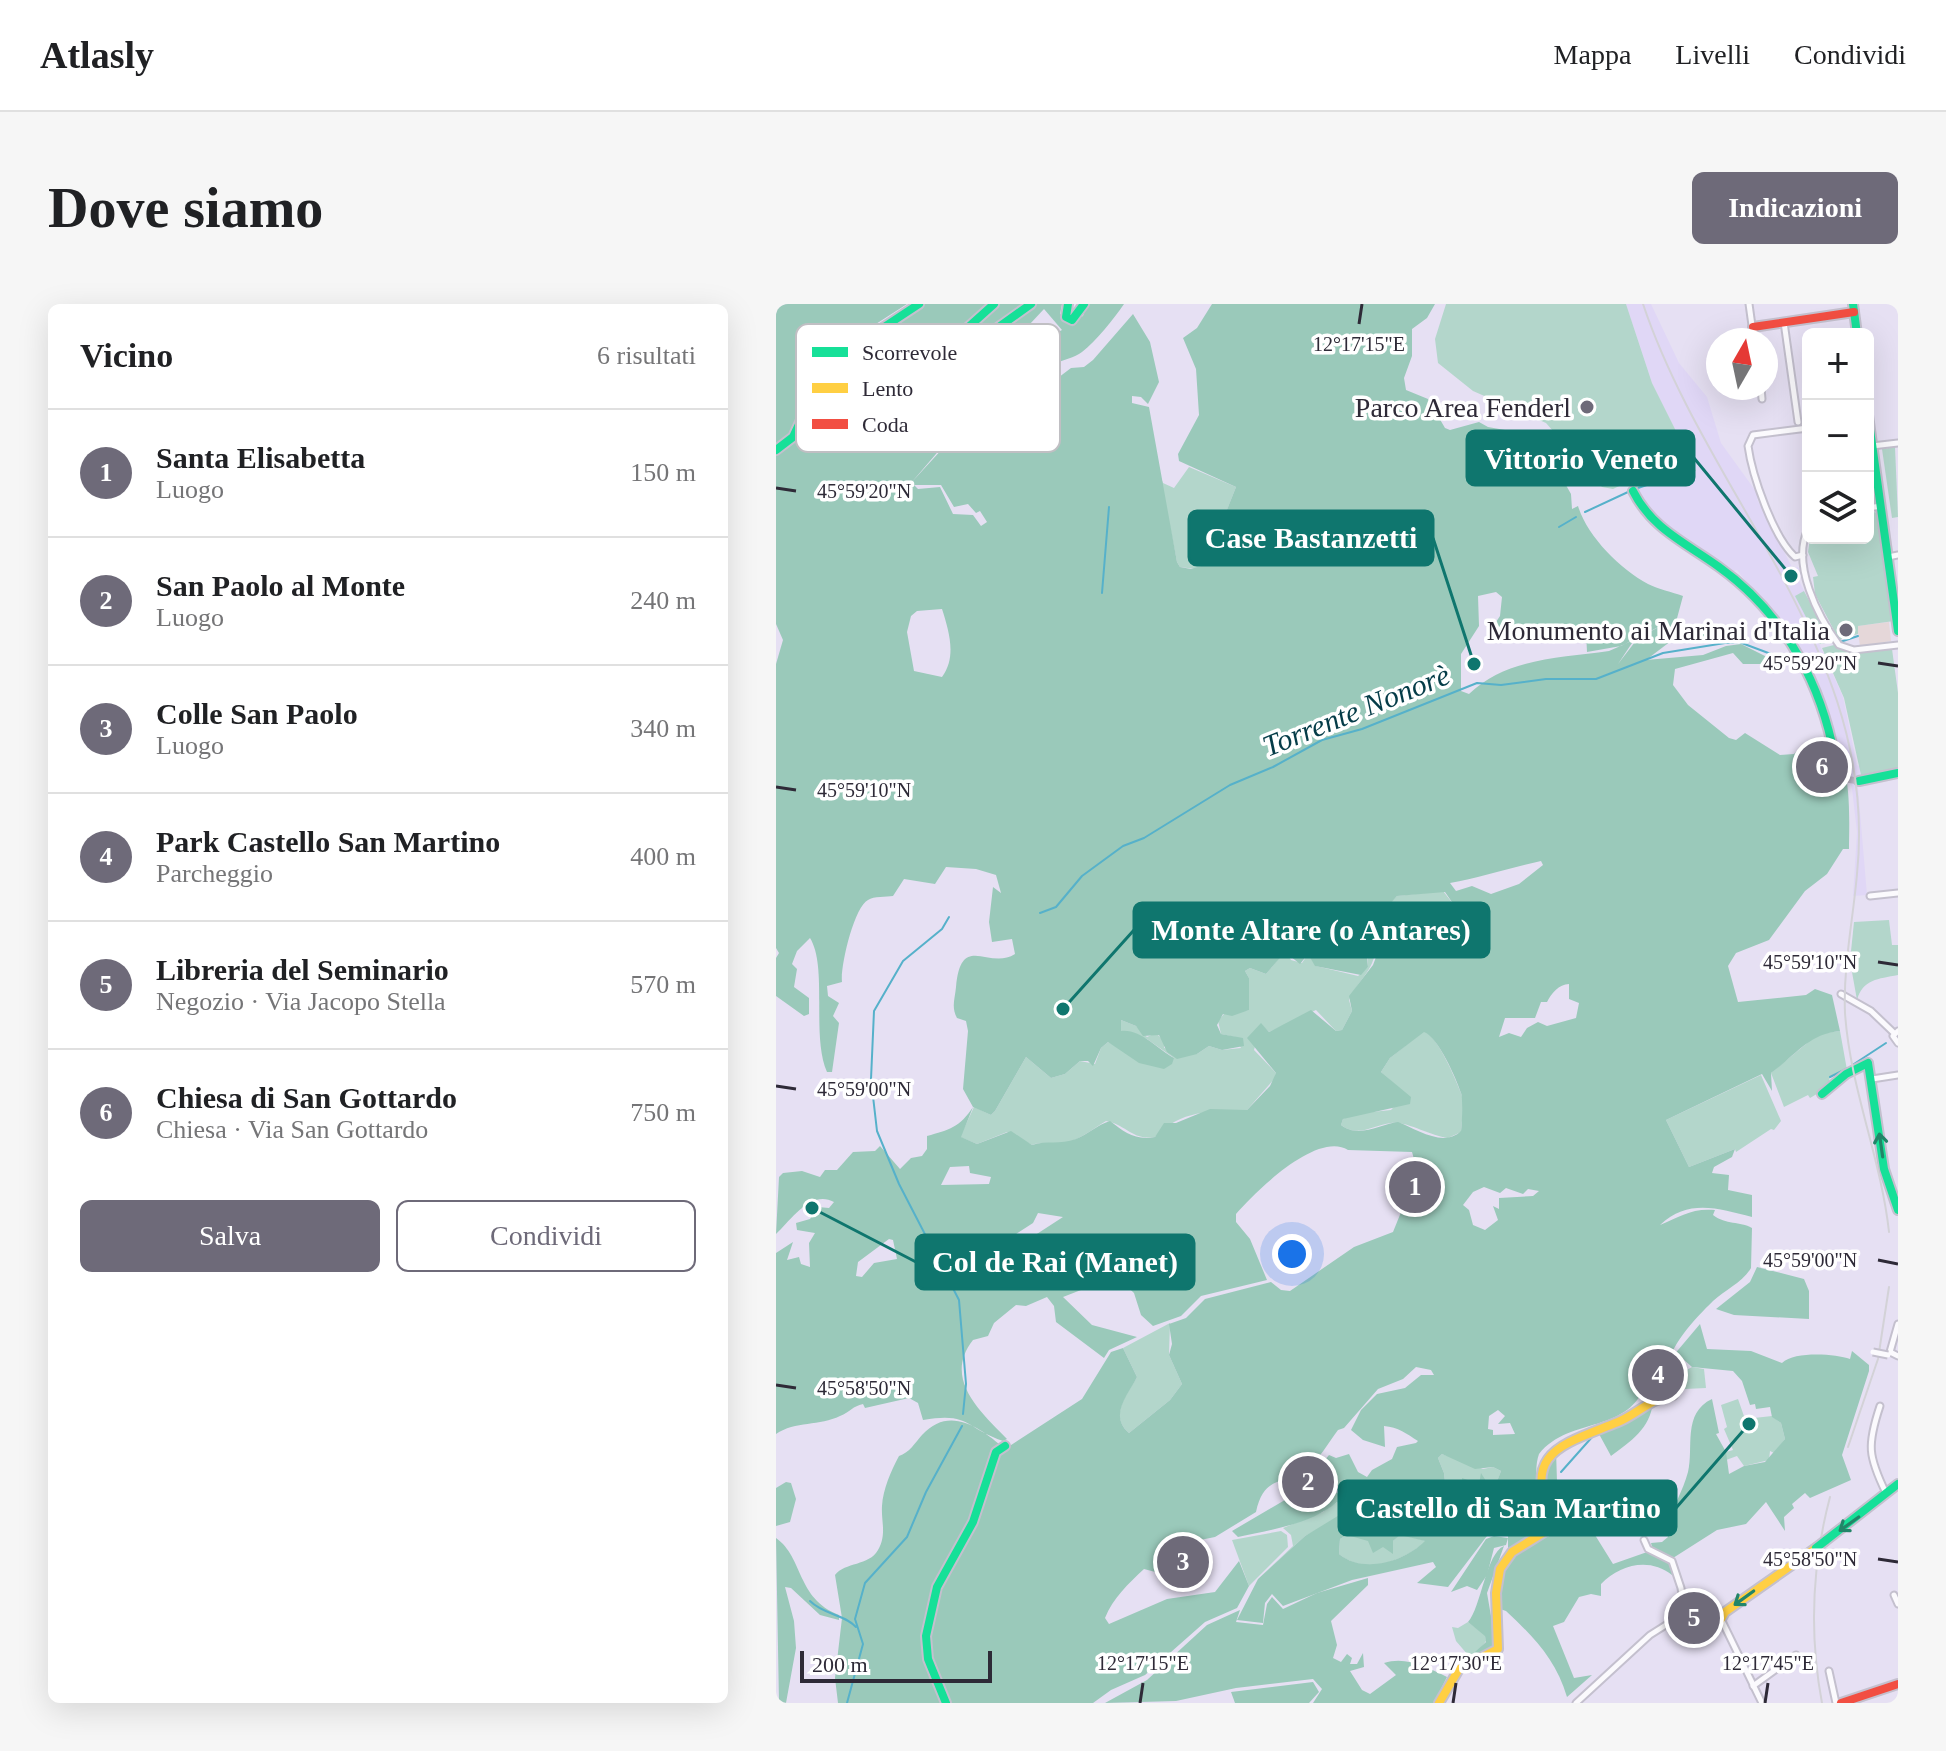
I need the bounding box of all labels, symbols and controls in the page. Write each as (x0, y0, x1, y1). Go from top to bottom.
text: Atlasly (40, 34, 154, 76)
text: Mappa (1554, 39, 1631, 70)
text: Livelli (1675, 39, 1750, 70)
text: Condividi (1794, 39, 1906, 70)
button: Indicazioni (1692, 172, 1898, 244)
text: Dove siamo (48, 177, 323, 239)
legend (796, 324, 1060, 452)
north arrow (1706, 328, 1778, 400)
map controls (1802, 328, 1874, 544)
button: + (1802, 328, 1874, 400)
text: 12°17'15"E (1313, 333, 1405, 355)
text: Vicino (80, 337, 173, 374)
text: Scorrevole (862, 340, 957, 365)
text: 6 risultati (597, 341, 696, 370)
text: Lento (862, 376, 913, 401)
place label: Parco Area Fenderl (1355, 392, 1571, 423)
marker: Parco Area Fenderl (1578, 398, 1596, 416)
button: − (1802, 400, 1874, 472)
text: Coda (862, 412, 909, 437)
callout: Vittorio Veneto (1467, 431, 1694, 485)
text: Santa Elisabetta (156, 441, 365, 474)
text: Vittorio Veneto (1484, 442, 1678, 475)
text: 1 (100, 458, 113, 487)
text: 150 m (630, 458, 696, 487)
button: layers (1802, 472, 1874, 544)
text: Luogo (156, 475, 224, 504)
text: 45°59'20"N (817, 480, 911, 502)
callout: Case Bastanzetti (1189, 511, 1433, 565)
text: Case Bastanzetti (1205, 521, 1417, 554)
text: San Paolo al Monte (156, 569, 405, 602)
text: 2 (100, 586, 113, 615)
text: 240 m (630, 586, 696, 615)
text: Luogo (156, 603, 224, 632)
place label: Monumento ai Marinai d'Italia (1487, 615, 1831, 646)
marker: Monumento ai Marinai d'Italia (1837, 621, 1855, 639)
text: 45°59'20"N (1763, 652, 1857, 674)
water label: Torrente Nonorè (1258, 657, 1454, 763)
text: Colle San Paolo (156, 697, 358, 730)
text: 3 (100, 714, 113, 743)
text: 340 m (630, 714, 696, 743)
text: Luogo (156, 731, 224, 760)
pin: 6 (1796, 737, 1848, 797)
text: 45°59'10"N (817, 779, 911, 801)
text: Park Castello San Martino (156, 825, 500, 858)
text: 4 (100, 842, 113, 871)
text: 400 m (630, 842, 696, 871)
text: Parcheggio (156, 859, 273, 888)
callout: Monte Altare (o Antares) (1134, 903, 1489, 957)
text: Monte Altare (o Antares) (1151, 913, 1471, 947)
text: 45°59'10"N (1763, 951, 1857, 973)
text: Libreria del Seminario (156, 953, 449, 986)
text: 5 (100, 970, 113, 999)
text: 570 m (630, 970, 696, 999)
text: Negozio · Via Jacopo Stella (156, 987, 446, 1016)
text: 45°59'00"N (817, 1078, 911, 1100)
text: Chiesa di San Gottardo (156, 1081, 457, 1114)
text: 6 (100, 1098, 113, 1127)
text: 750 m (630, 1098, 696, 1127)
text: Chiesa · Via San Gottardo (156, 1115, 428, 1144)
one-way arrow (1873, 1133, 1888, 1159)
pin: 1 (1389, 1157, 1441, 1217)
button: Salva (80, 1200, 380, 1272)
button: Condividi (396, 1200, 696, 1272)
your location (1272, 1234, 1312, 1274)
callout: Col de Rai (Manet) (916, 1235, 1194, 1289)
text: Col de Rai (Manet) (932, 1245, 1178, 1279)
text: 45°59'00"N (1763, 1249, 1857, 1271)
pin: 4 (1632, 1345, 1684, 1405)
text: 45°58'50"N (817, 1377, 911, 1399)
pin: 2 (1282, 1452, 1334, 1512)
callout: Castello di San Martino (1339, 1481, 1676, 1535)
text: Castello di San Martino (1355, 1491, 1661, 1524)
one-way arrow (1838, 1516, 1860, 1533)
pin: 3 (1157, 1532, 1209, 1592)
text: 45°58'50"N (1763, 1548, 1857, 1570)
pin: 5 (1668, 1588, 1720, 1648)
one-way arrow (1734, 1590, 1756, 1607)
scale bar (800, 1647, 992, 1683)
text: 200 m (812, 1652, 868, 1677)
text: 12°17'15"E (1097, 1652, 1189, 1674)
text: 12°17'30"E (1410, 1652, 1502, 1674)
text: 12°17'45"E (1722, 1652, 1814, 1674)

